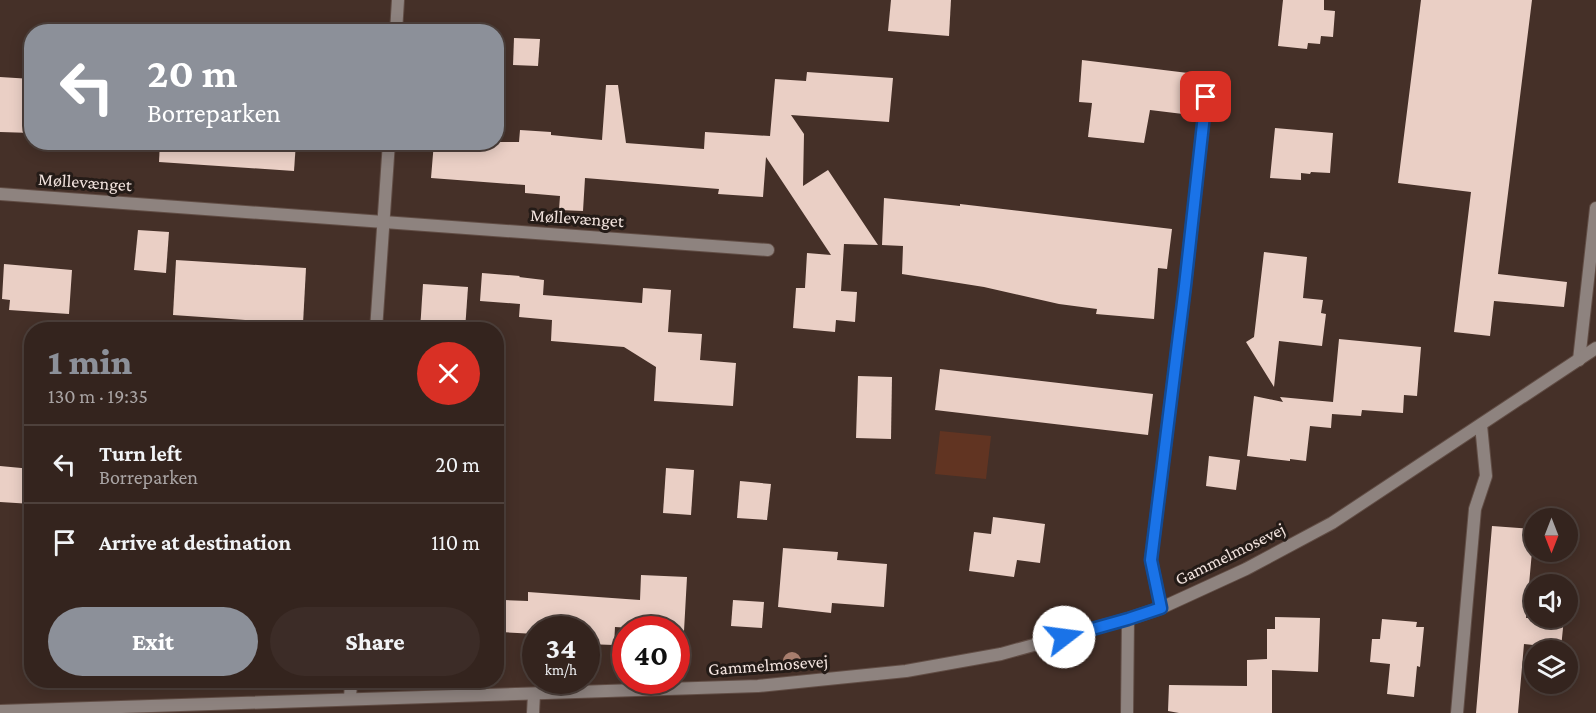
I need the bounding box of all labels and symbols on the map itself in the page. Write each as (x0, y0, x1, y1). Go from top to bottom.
pin (1180, 71, 1231, 122)
street label: Møllevænget (38, 169, 134, 195)
street label: Møllevænget (530, 205, 626, 231)
north arrow (1524, 508, 1578, 562)
street label: Gammelmosevej (1172, 519, 1289, 590)
position arrow (1032, 605, 1096, 669)
speed limit sign: 40 (612, 616, 690, 694)
street label: Gammelmosevej (707, 651, 829, 680)

